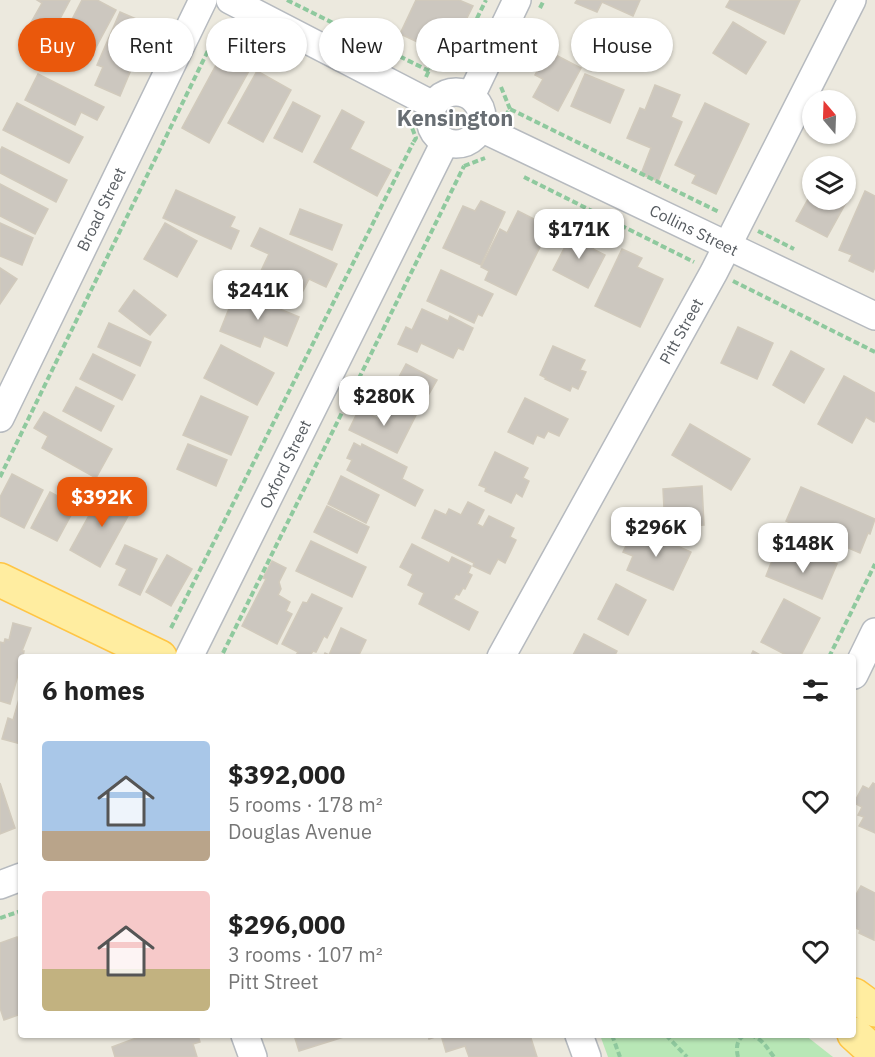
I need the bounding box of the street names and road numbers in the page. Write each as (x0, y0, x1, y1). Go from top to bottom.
street label: Broad Street (72, 164, 130, 254)
street label: Collins Street (646, 200, 742, 260)
street label: Pitt Street (655, 294, 707, 368)
street label: Oxford Street (255, 416, 315, 512)

